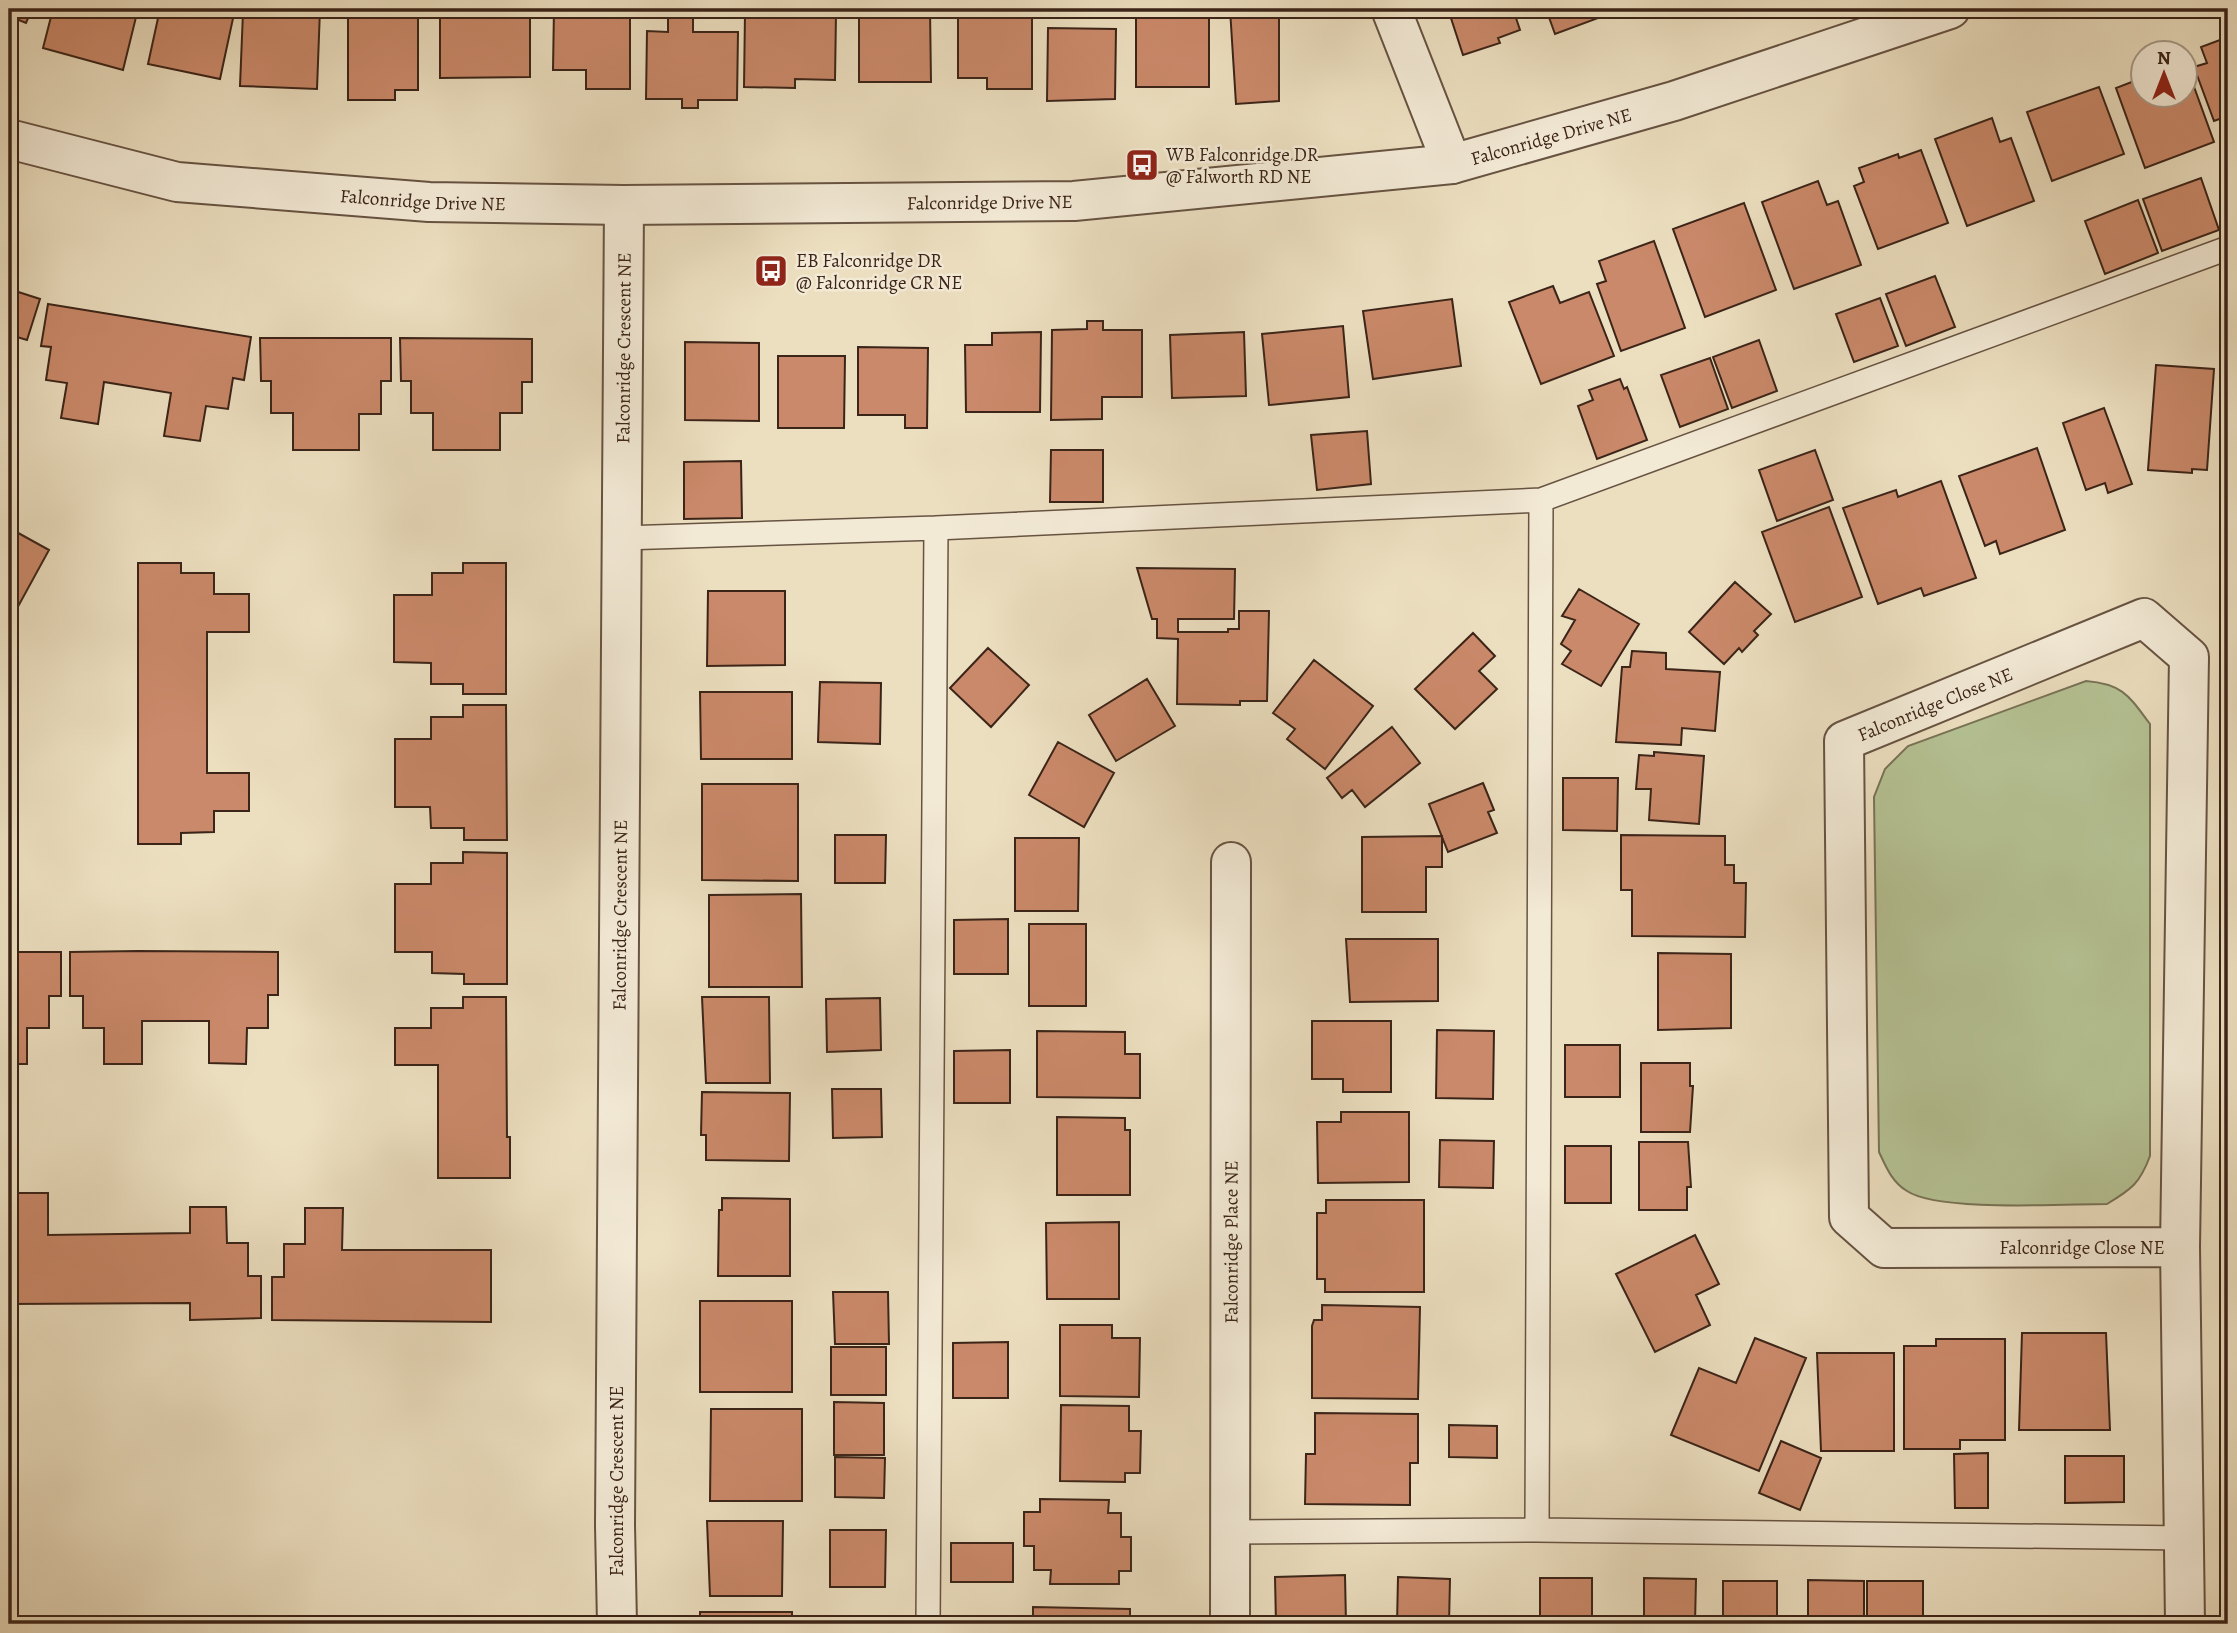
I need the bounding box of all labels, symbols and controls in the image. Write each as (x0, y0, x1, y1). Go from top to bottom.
north arrow (2128, 38, 2198, 108)
text: N (2157, 45, 2171, 71)
street label: Falconridge Drive NE (1468, 102, 1635, 172)
place label: WB Falconridge DR @ Falworth RD NE (1165, 142, 1319, 190)
bus stop icon: WB Falconridge DR @ Falworth RD NE (1123, 146, 1161, 184)
street label: Falconridge Drive NE (339, 183, 506, 217)
street label: Falconridge Drive NE (907, 189, 1073, 216)
place label: EB Falconridge DR @ Falconridge CR NE (796, 248, 962, 296)
street label: Falconridge Crescent NE (610, 252, 638, 444)
bus stop icon: EB Falconridge DR @ Falconridge CR NE (752, 252, 790, 290)
street label: Falconridge Close NE (1854, 661, 2017, 748)
street label: Falconridge Crescent NE (607, 819, 634, 1011)
street label: Falconridge Place NE (1218, 1160, 1245, 1324)
street label: Falconridge Close NE (1999, 1235, 2165, 1261)
street label: Falconridge Crescent NE (604, 1385, 630, 1577)

